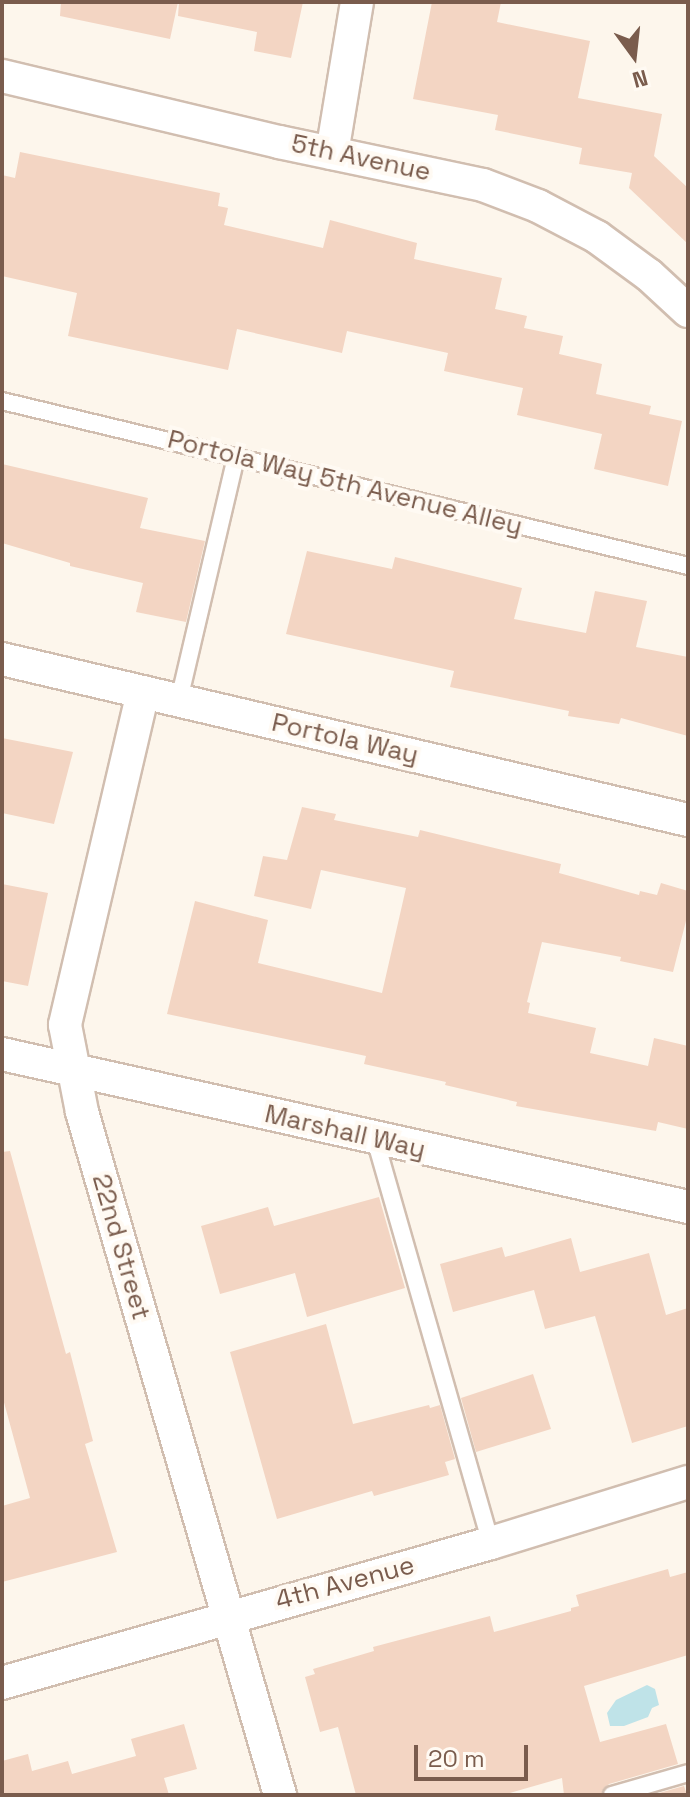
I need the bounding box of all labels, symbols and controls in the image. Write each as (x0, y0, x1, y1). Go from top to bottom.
north arrow (594, 16, 674, 96)
text: N (629, 64, 651, 95)
street label: 5th Avenue (288, 128, 434, 188)
street label: Portola Way 5th Avenue Alley (164, 424, 526, 542)
street label: Portola Way (269, 707, 421, 771)
street label: Marshall Way (262, 1098, 428, 1166)
street label: 22nd Street (85, 1171, 157, 1323)
street label: 4th Avenue (272, 1549, 418, 1617)
scale bar (418, 1729, 532, 1779)
text: 20 m (428, 1743, 485, 1774)

